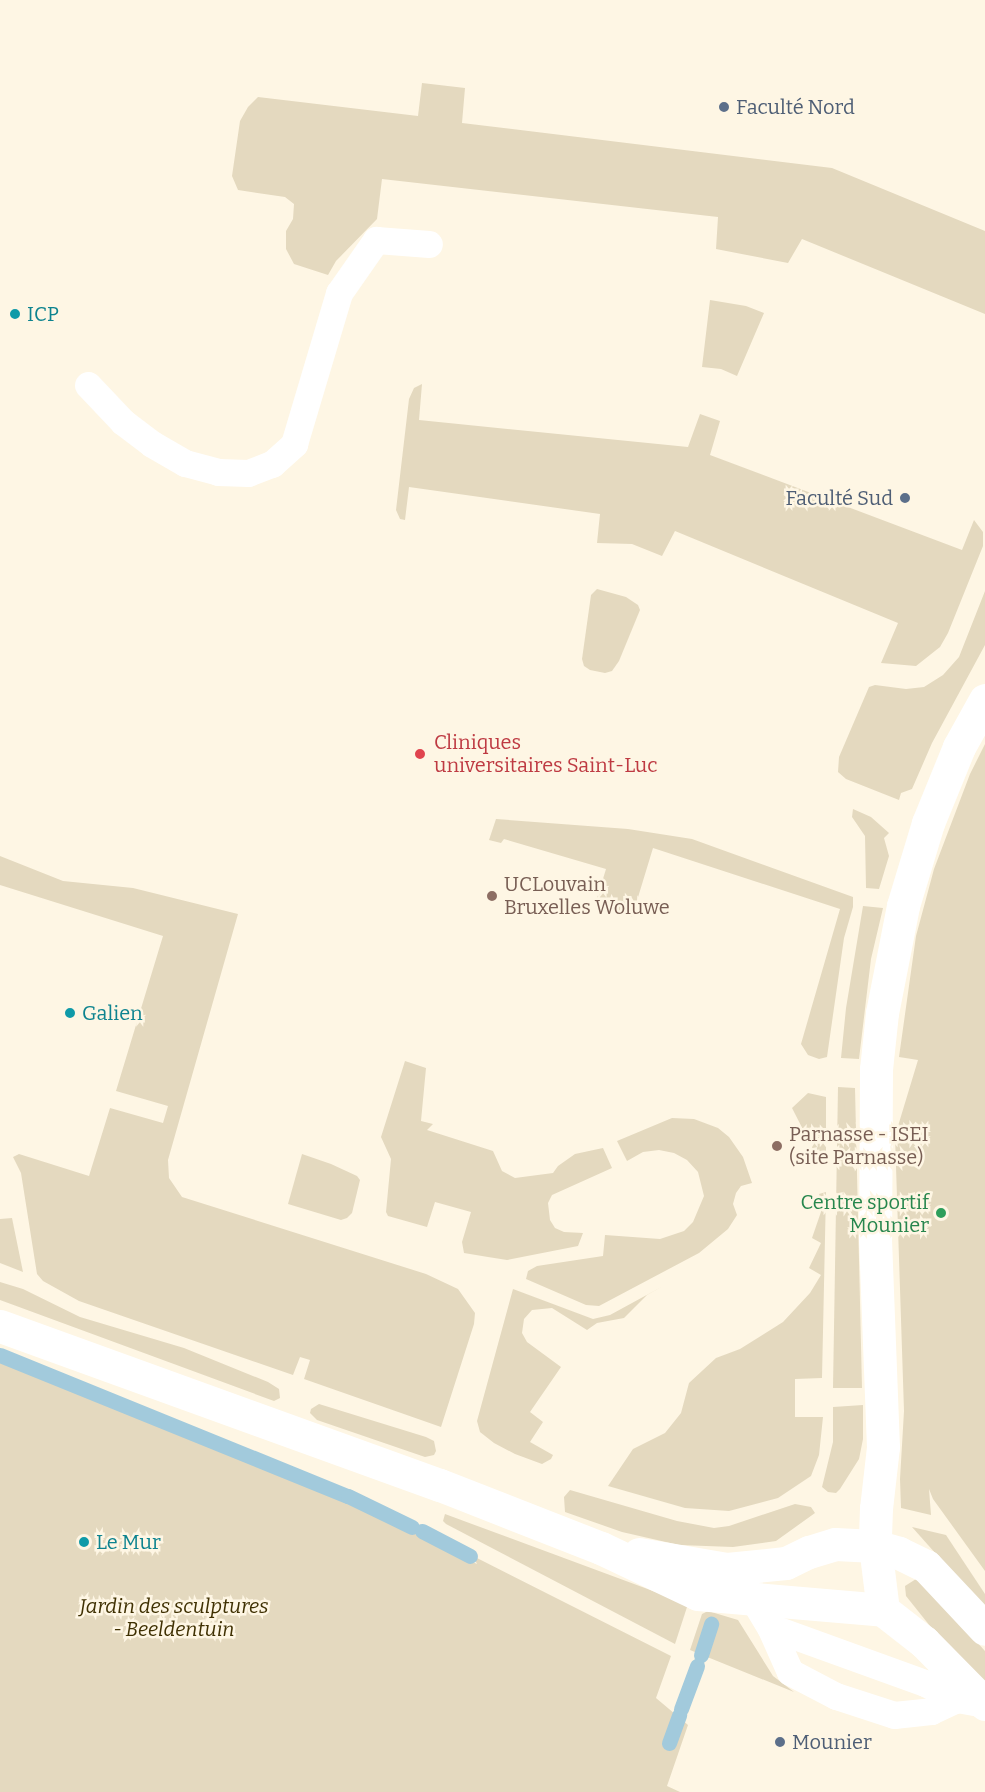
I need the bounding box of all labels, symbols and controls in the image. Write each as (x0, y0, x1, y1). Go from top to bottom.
place label: Faculté Nord (736, 95, 855, 119)
marker: Faculté Nord (717, 100, 731, 114)
place label: ICP (27, 302, 59, 326)
marker: ICP (8, 307, 22, 321)
place label: Faculté Sud (785, 486, 893, 510)
marker: Faculté Sud (898, 491, 912, 505)
place label: Cliniques universitaires Saint-Luc (434, 730, 658, 777)
marker: Cliniques universitaires Saint-Luc (411, 745, 429, 763)
place label: UCLouvain Bruxelles Woluwe (504, 873, 670, 920)
marker: UCLouvain Bruxelles Woluwe (485, 889, 499, 903)
place label: Galien (82, 1001, 143, 1025)
marker: Galien (63, 1006, 77, 1020)
place label: Parnasse - ISEI (site Parnasse) (789, 1122, 929, 1169)
marker: Parnasse - ISEI (site Parnasse) (770, 1139, 784, 1153)
place label: Centre sportif Mounier (801, 1190, 929, 1237)
marker: Centre sportif Mounier (934, 1206, 948, 1220)
place label: Le Mur (96, 1530, 161, 1554)
marker: Le Mur (77, 1535, 91, 1549)
park label: Jardin des sculptures - Beeldentuin (79, 1595, 269, 1642)
place label: Mounier (792, 1730, 872, 1754)
marker: Mounier (773, 1735, 787, 1749)

